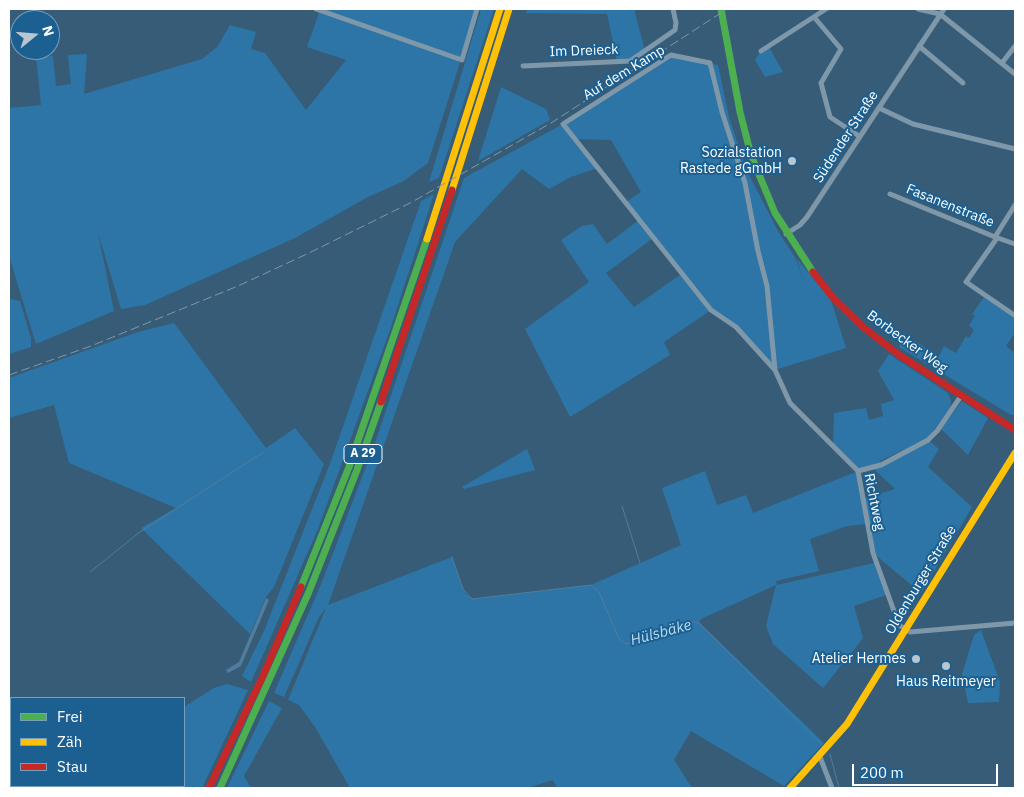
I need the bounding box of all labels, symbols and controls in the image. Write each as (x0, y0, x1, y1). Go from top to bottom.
north arrow (10, 10, 60, 60)
text: N (38, 23, 58, 38)
street label: Im Dreieck (549, 41, 619, 61)
street label: Auf dem Kamp (580, 42, 668, 104)
street label: Südender Straße (810, 88, 882, 186)
place label: Sozialstation Rastede gGmbH (680, 145, 782, 178)
marker: Sozialstation Rastede gGmbH (786, 155, 798, 167)
street label: Fasanenstraße (904, 181, 996, 231)
street label: Borbecker Weg (863, 307, 951, 377)
road number: A 29 (344, 444, 382, 464)
street label: Richtweg (860, 472, 888, 532)
street label: Oldenburger Straße (882, 523, 960, 637)
water label: Hülsbäke (629, 616, 693, 650)
place label: Atelier Hermes (812, 651, 906, 667)
marker: Atelier Hermes (910, 653, 922, 665)
marker: Haus Reitmeyer (940, 660, 952, 672)
place label: Haus Reitmeyer (896, 674, 996, 690)
legend (10, 697, 185, 787)
text: Frei (57, 707, 83, 726)
text: Zäh (57, 732, 82, 751)
scale bar (854, 754, 1000, 786)
text: Stau (57, 757, 88, 776)
text: 200 m (860, 763, 904, 782)

